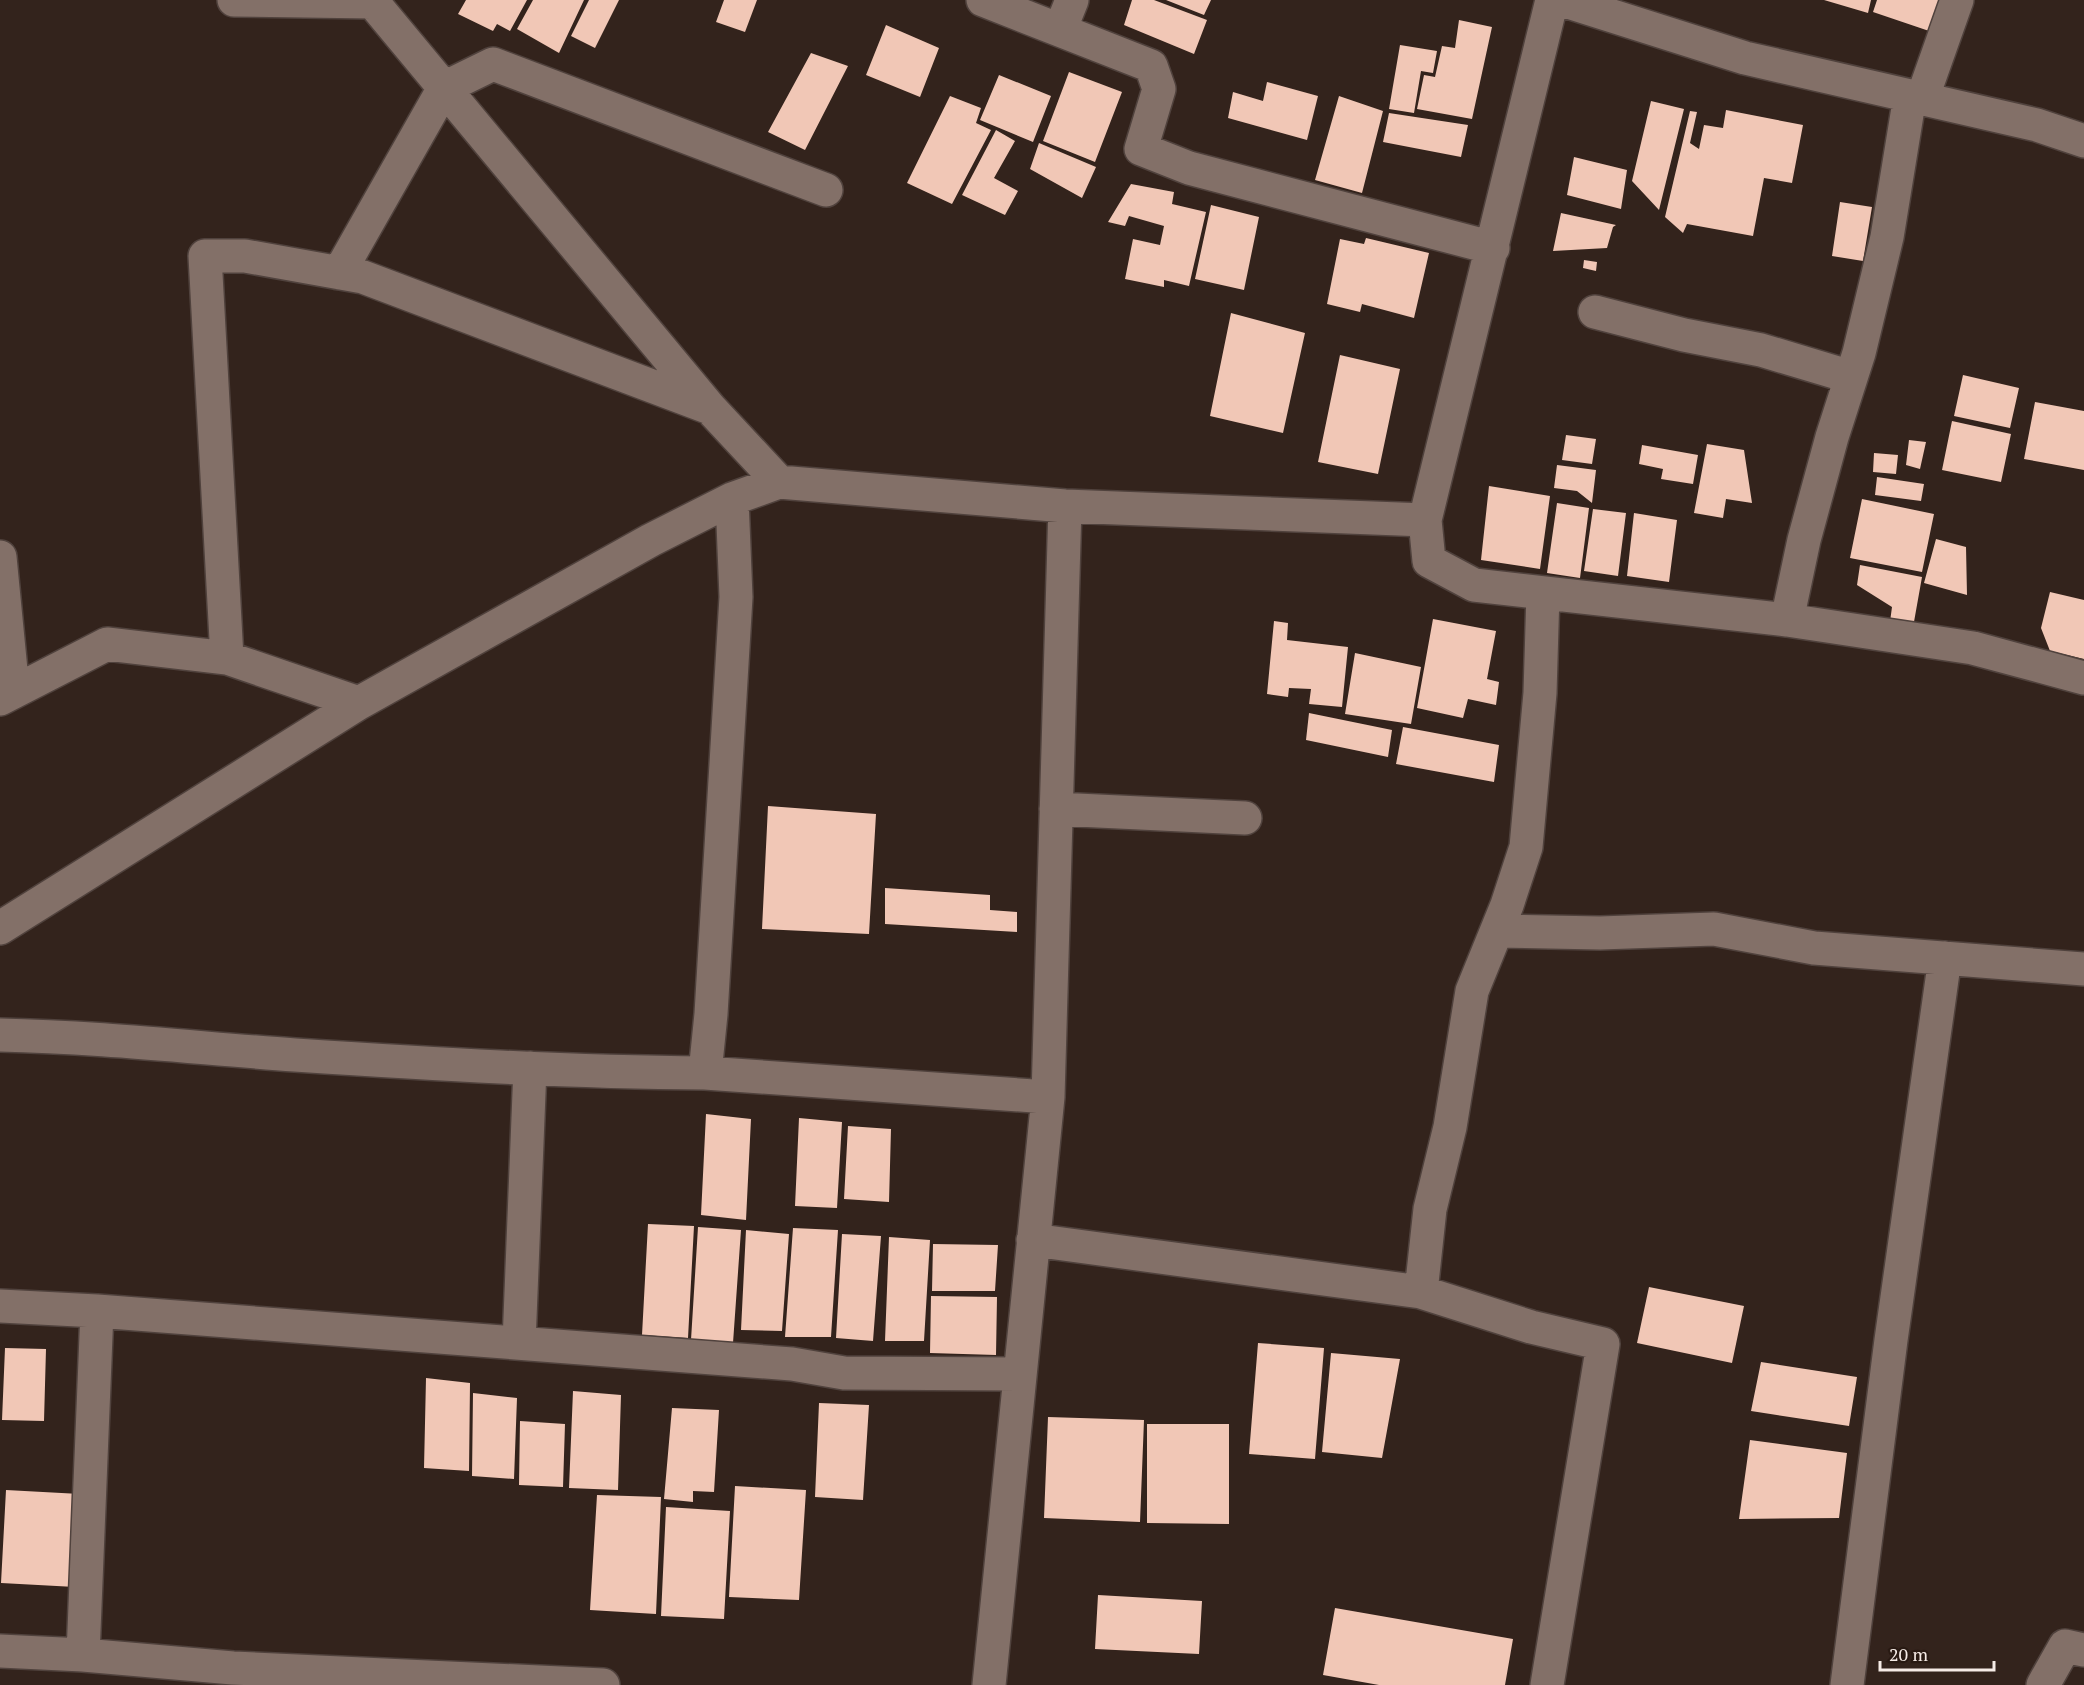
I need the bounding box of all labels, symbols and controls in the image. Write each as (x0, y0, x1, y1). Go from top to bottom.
scale bar (1880, 1634, 1994, 1672)
text: 20 m (1889, 1642, 1929, 1666)

